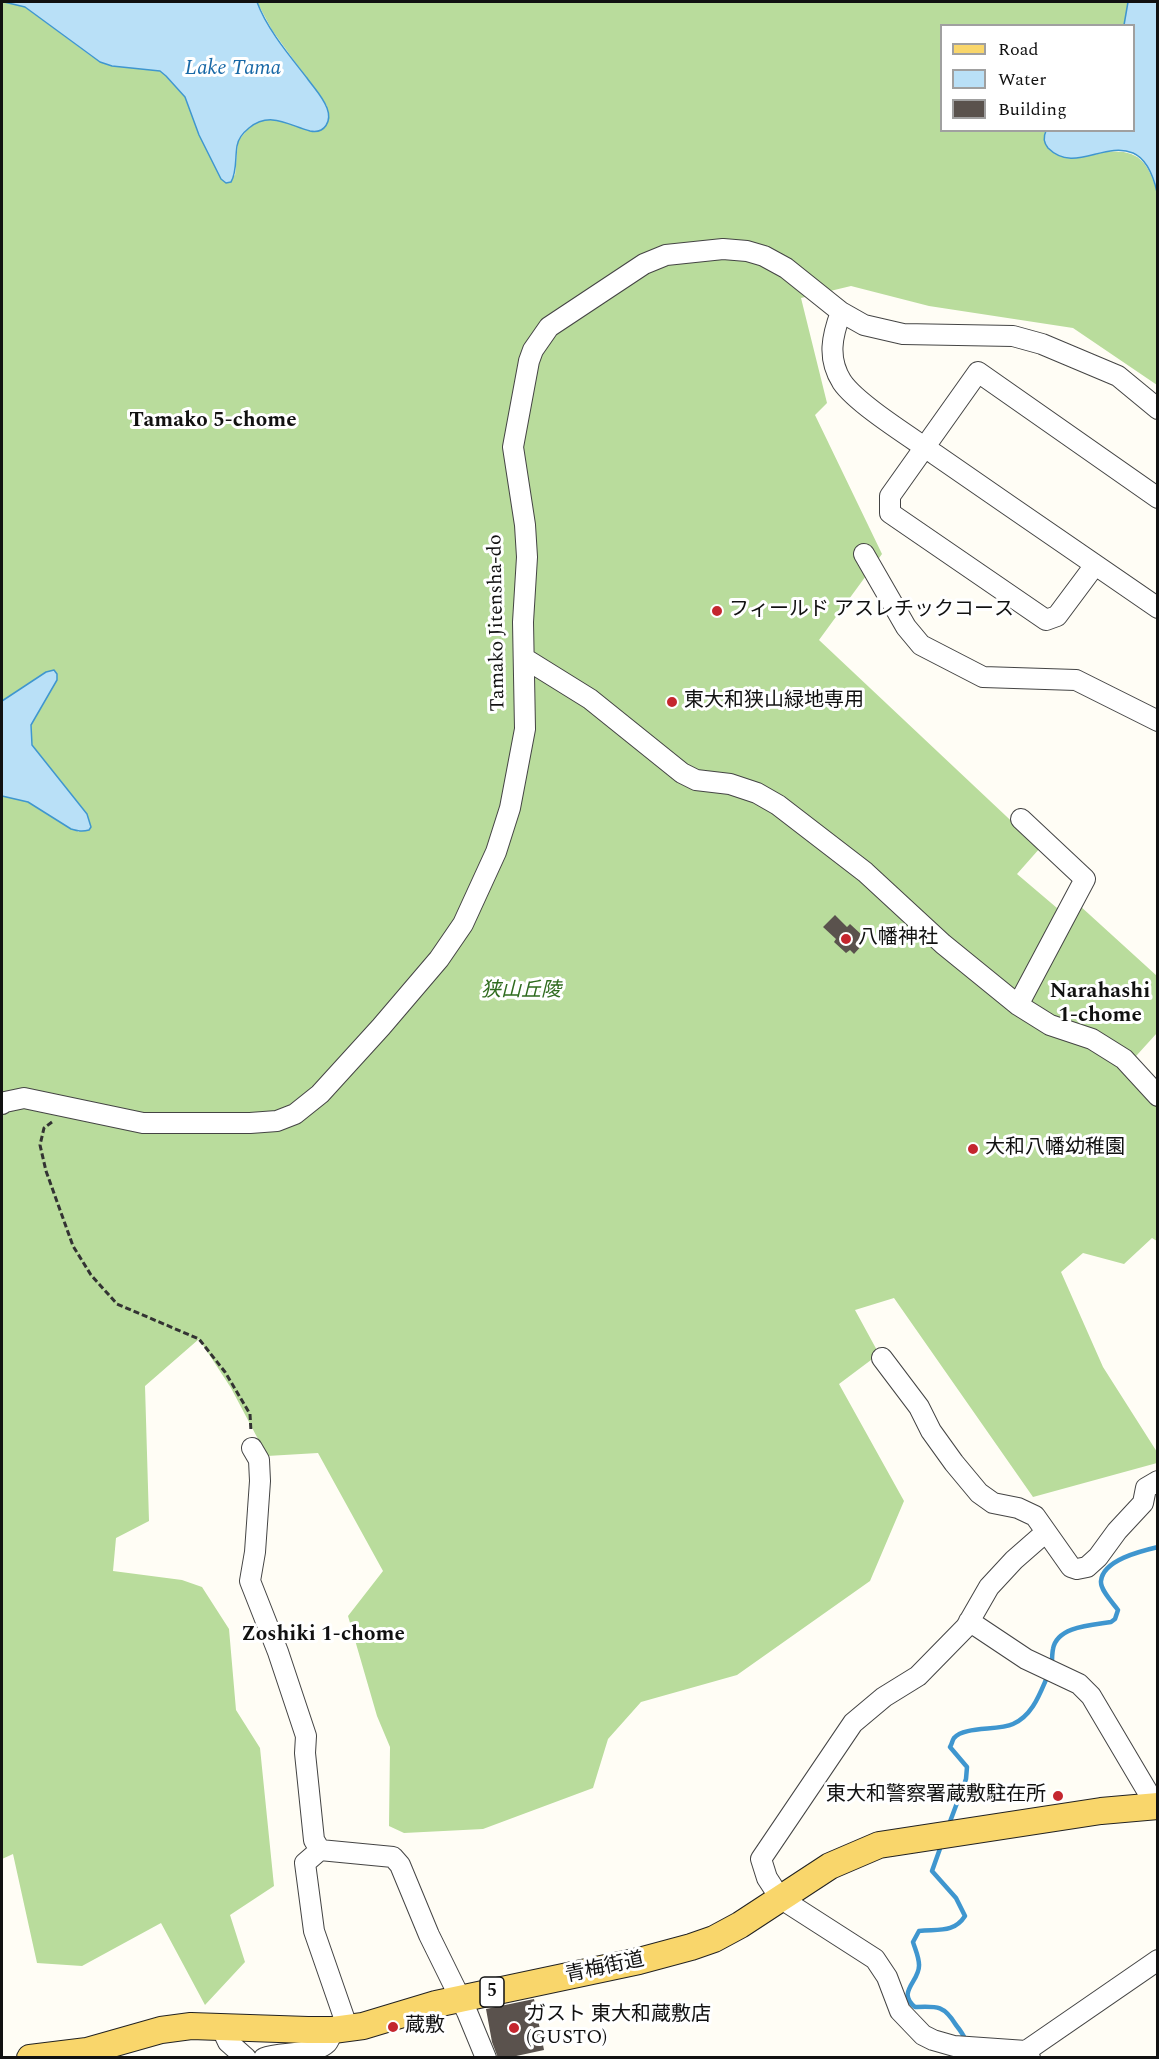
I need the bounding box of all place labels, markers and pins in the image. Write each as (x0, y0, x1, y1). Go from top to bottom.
place label: フィールド アスレチックコース (729, 599, 1014, 623)
marker: フィールド アスレチックコース (710, 604, 724, 618)
place label: 東大和狭山緑地専用 (684, 690, 864, 714)
marker: 東大和狭山緑地専用 (665, 695, 679, 709)
place label: 八幡神社 (858, 927, 938, 951)
marker: 八幡神社 (839, 932, 853, 946)
place label: 大和八幡幼稚園 (985, 1137, 1125, 1161)
marker: 大和八幡幼稚園 (966, 1142, 980, 1156)
place label: 東大和警察署蔵敷駐在所 (826, 1784, 1046, 1808)
marker: 東大和警察署蔵敷駐在所 (1051, 1789, 1065, 1803)
place label: ガスト 東大和蔵敷店 (GUSTO) (526, 2004, 711, 2051)
place label: 蔵敷 (405, 2015, 445, 2039)
marker: 蔵敷 (386, 2020, 400, 2034)
marker: ガスト 東大和蔵敷店 (GUSTO) (507, 2021, 521, 2035)

